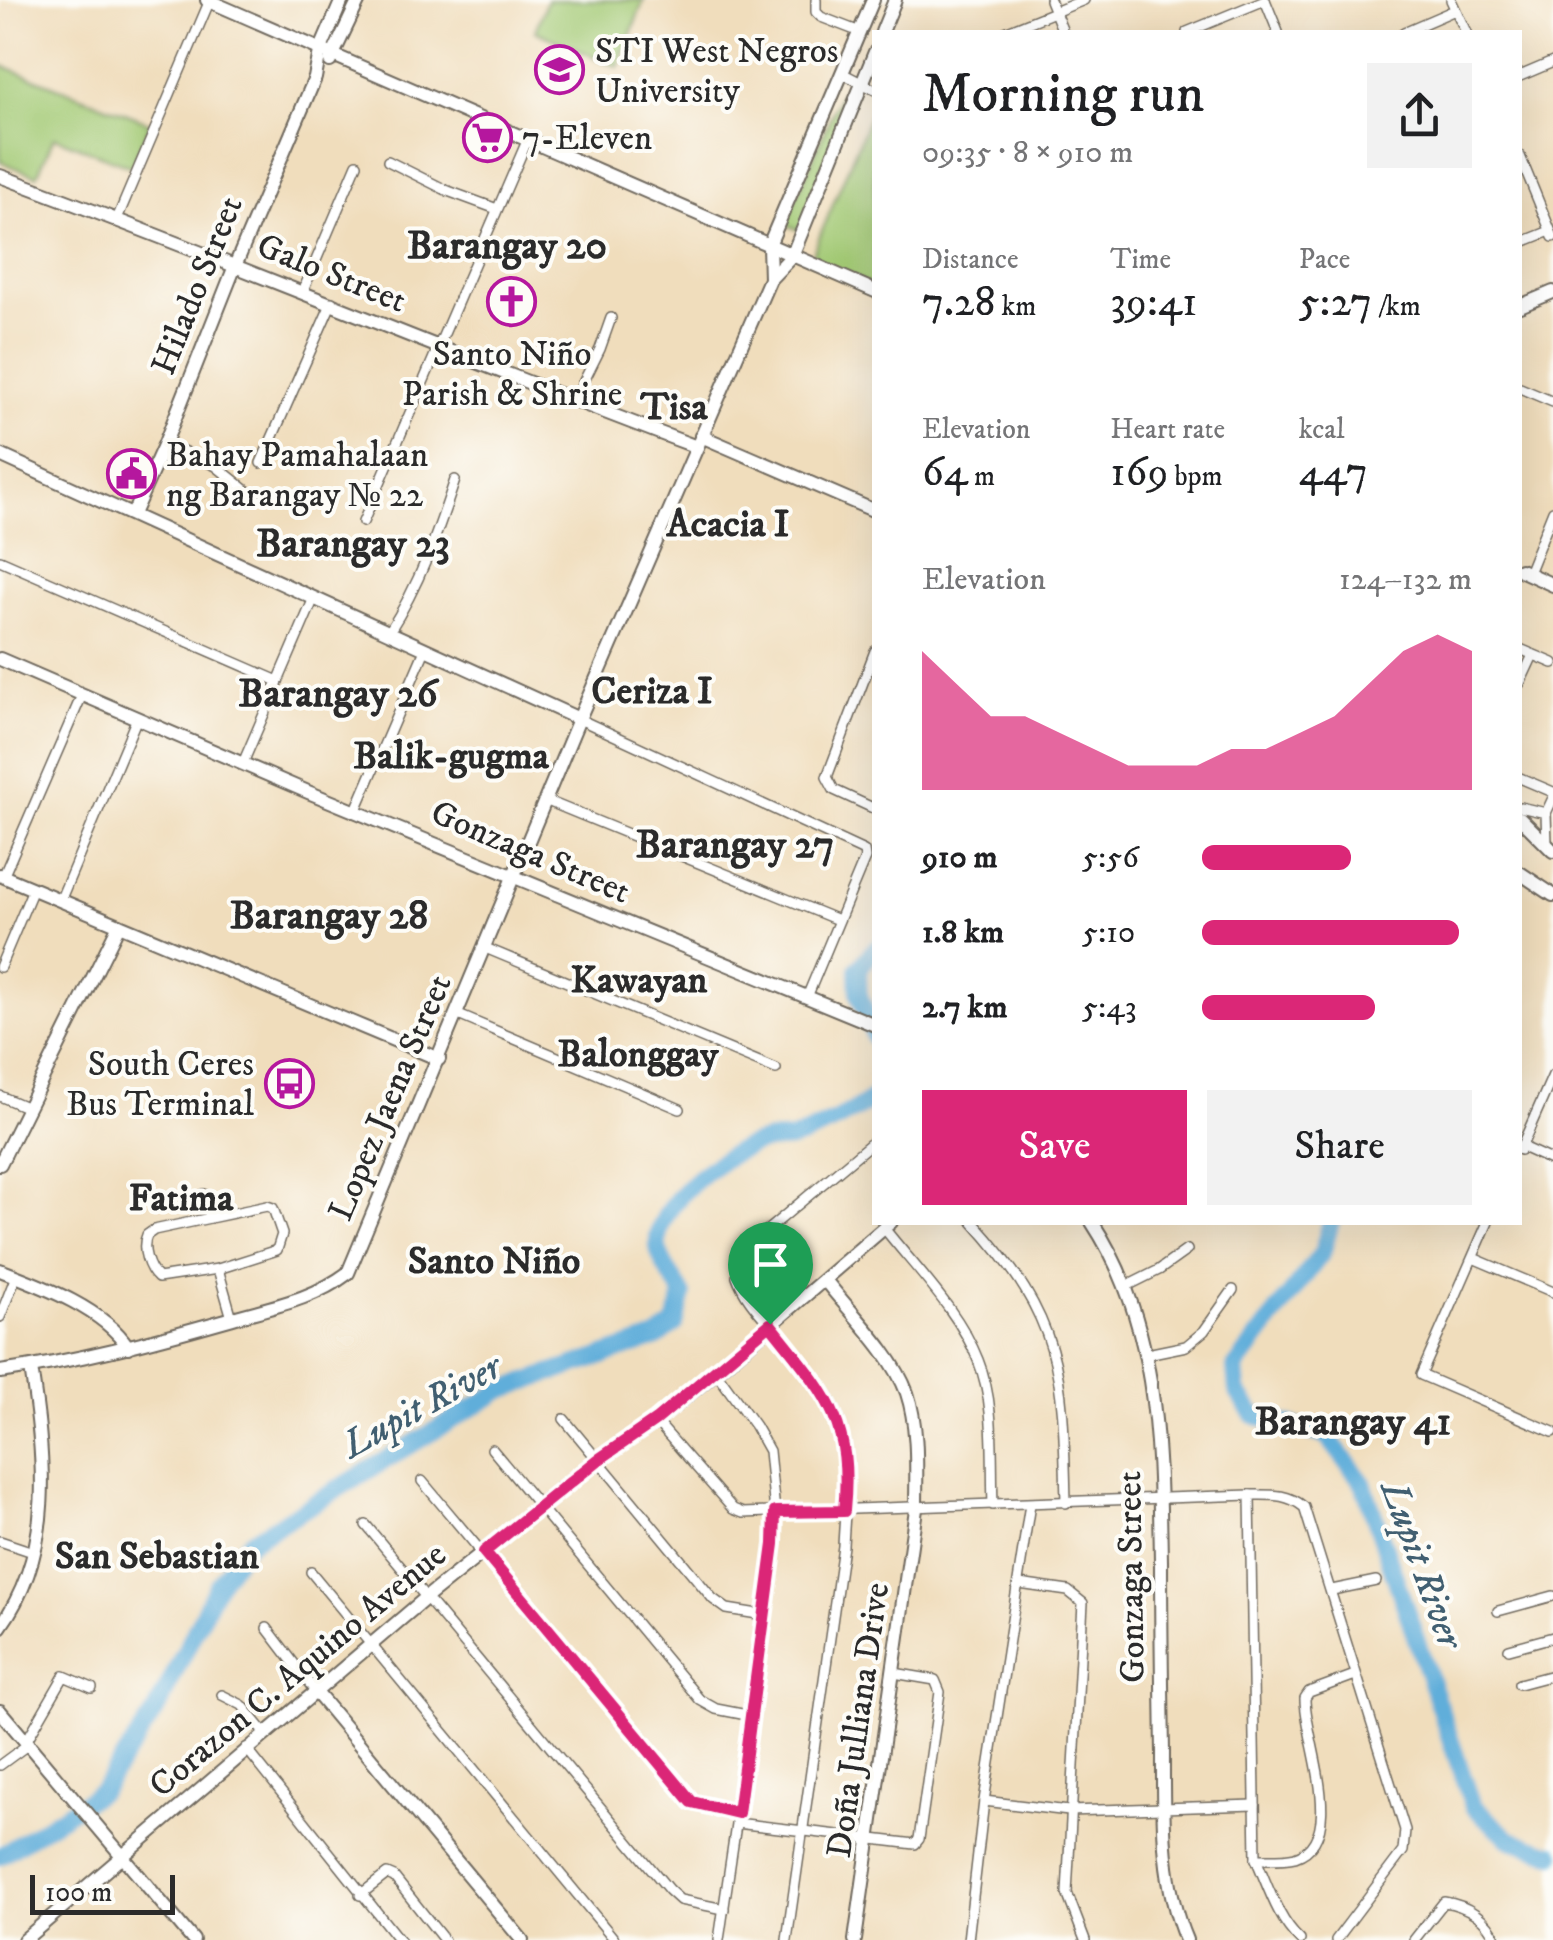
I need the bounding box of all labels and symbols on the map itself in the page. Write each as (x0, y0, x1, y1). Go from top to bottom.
place label: STI West Negros University (595, 30, 838, 114)
school or university icon: STI West Negros University (534, 44, 586, 96)
supermarket icon: 7-Eleven (461, 111, 513, 163)
place label: 7-Eleven (522, 117, 652, 161)
street label: Hilado Street (142, 190, 254, 381)
district label: Barangay 20 (407, 222, 607, 272)
street label: Galo Street (250, 224, 412, 324)
church icon: Santo Niño Parish & Shrine (486, 275, 538, 327)
place label: Santo Niño Parish & Shrine (402, 333, 622, 417)
district label: Tisa (639, 384, 708, 432)
place label: Bahay Pamahalaan ng Barangay № 22 (166, 434, 428, 518)
public building icon: Bahay Pamahalaan ng Barangay № 22 (105, 448, 157, 500)
district label: Acacia I (666, 501, 789, 549)
district label: Barangay 23 (256, 520, 450, 570)
district label: Ceriza I (591, 668, 713, 716)
district label: Barangay 26 (238, 670, 440, 720)
district label: Balik-gugma (353, 733, 550, 781)
street label: Gonzaga Street (424, 791, 636, 915)
district label: Barangay 27 (636, 821, 834, 871)
district label: Barangay 28 (230, 892, 428, 942)
district label: Kawayan (571, 957, 708, 1005)
street label: Lopez Jaena Street (319, 968, 462, 1227)
district label: Balonggay (558, 1031, 719, 1079)
place label: South Ceres Bus Terminal (66, 1043, 254, 1127)
bus stop icon: South Ceres Bus Terminal (263, 1057, 315, 1109)
district label: Fatima (129, 1175, 234, 1223)
pin (728, 1222, 813, 1325)
district label: Santo Niño (408, 1238, 580, 1286)
water label: Lupit River (332, 1342, 513, 1471)
district label: Barangay 41 (1255, 1398, 1451, 1448)
street label: Gonzaga Street (1108, 1471, 1156, 1683)
water label: Lupit River (1368, 1473, 1475, 1658)
district label: San Sebastian (55, 1533, 259, 1581)
street label: Corazon C. Aquino Avenue (141, 1533, 456, 1808)
street label: Doña Julliana Drive (818, 1580, 900, 1861)
scale bar (30, 1870, 175, 1914)

